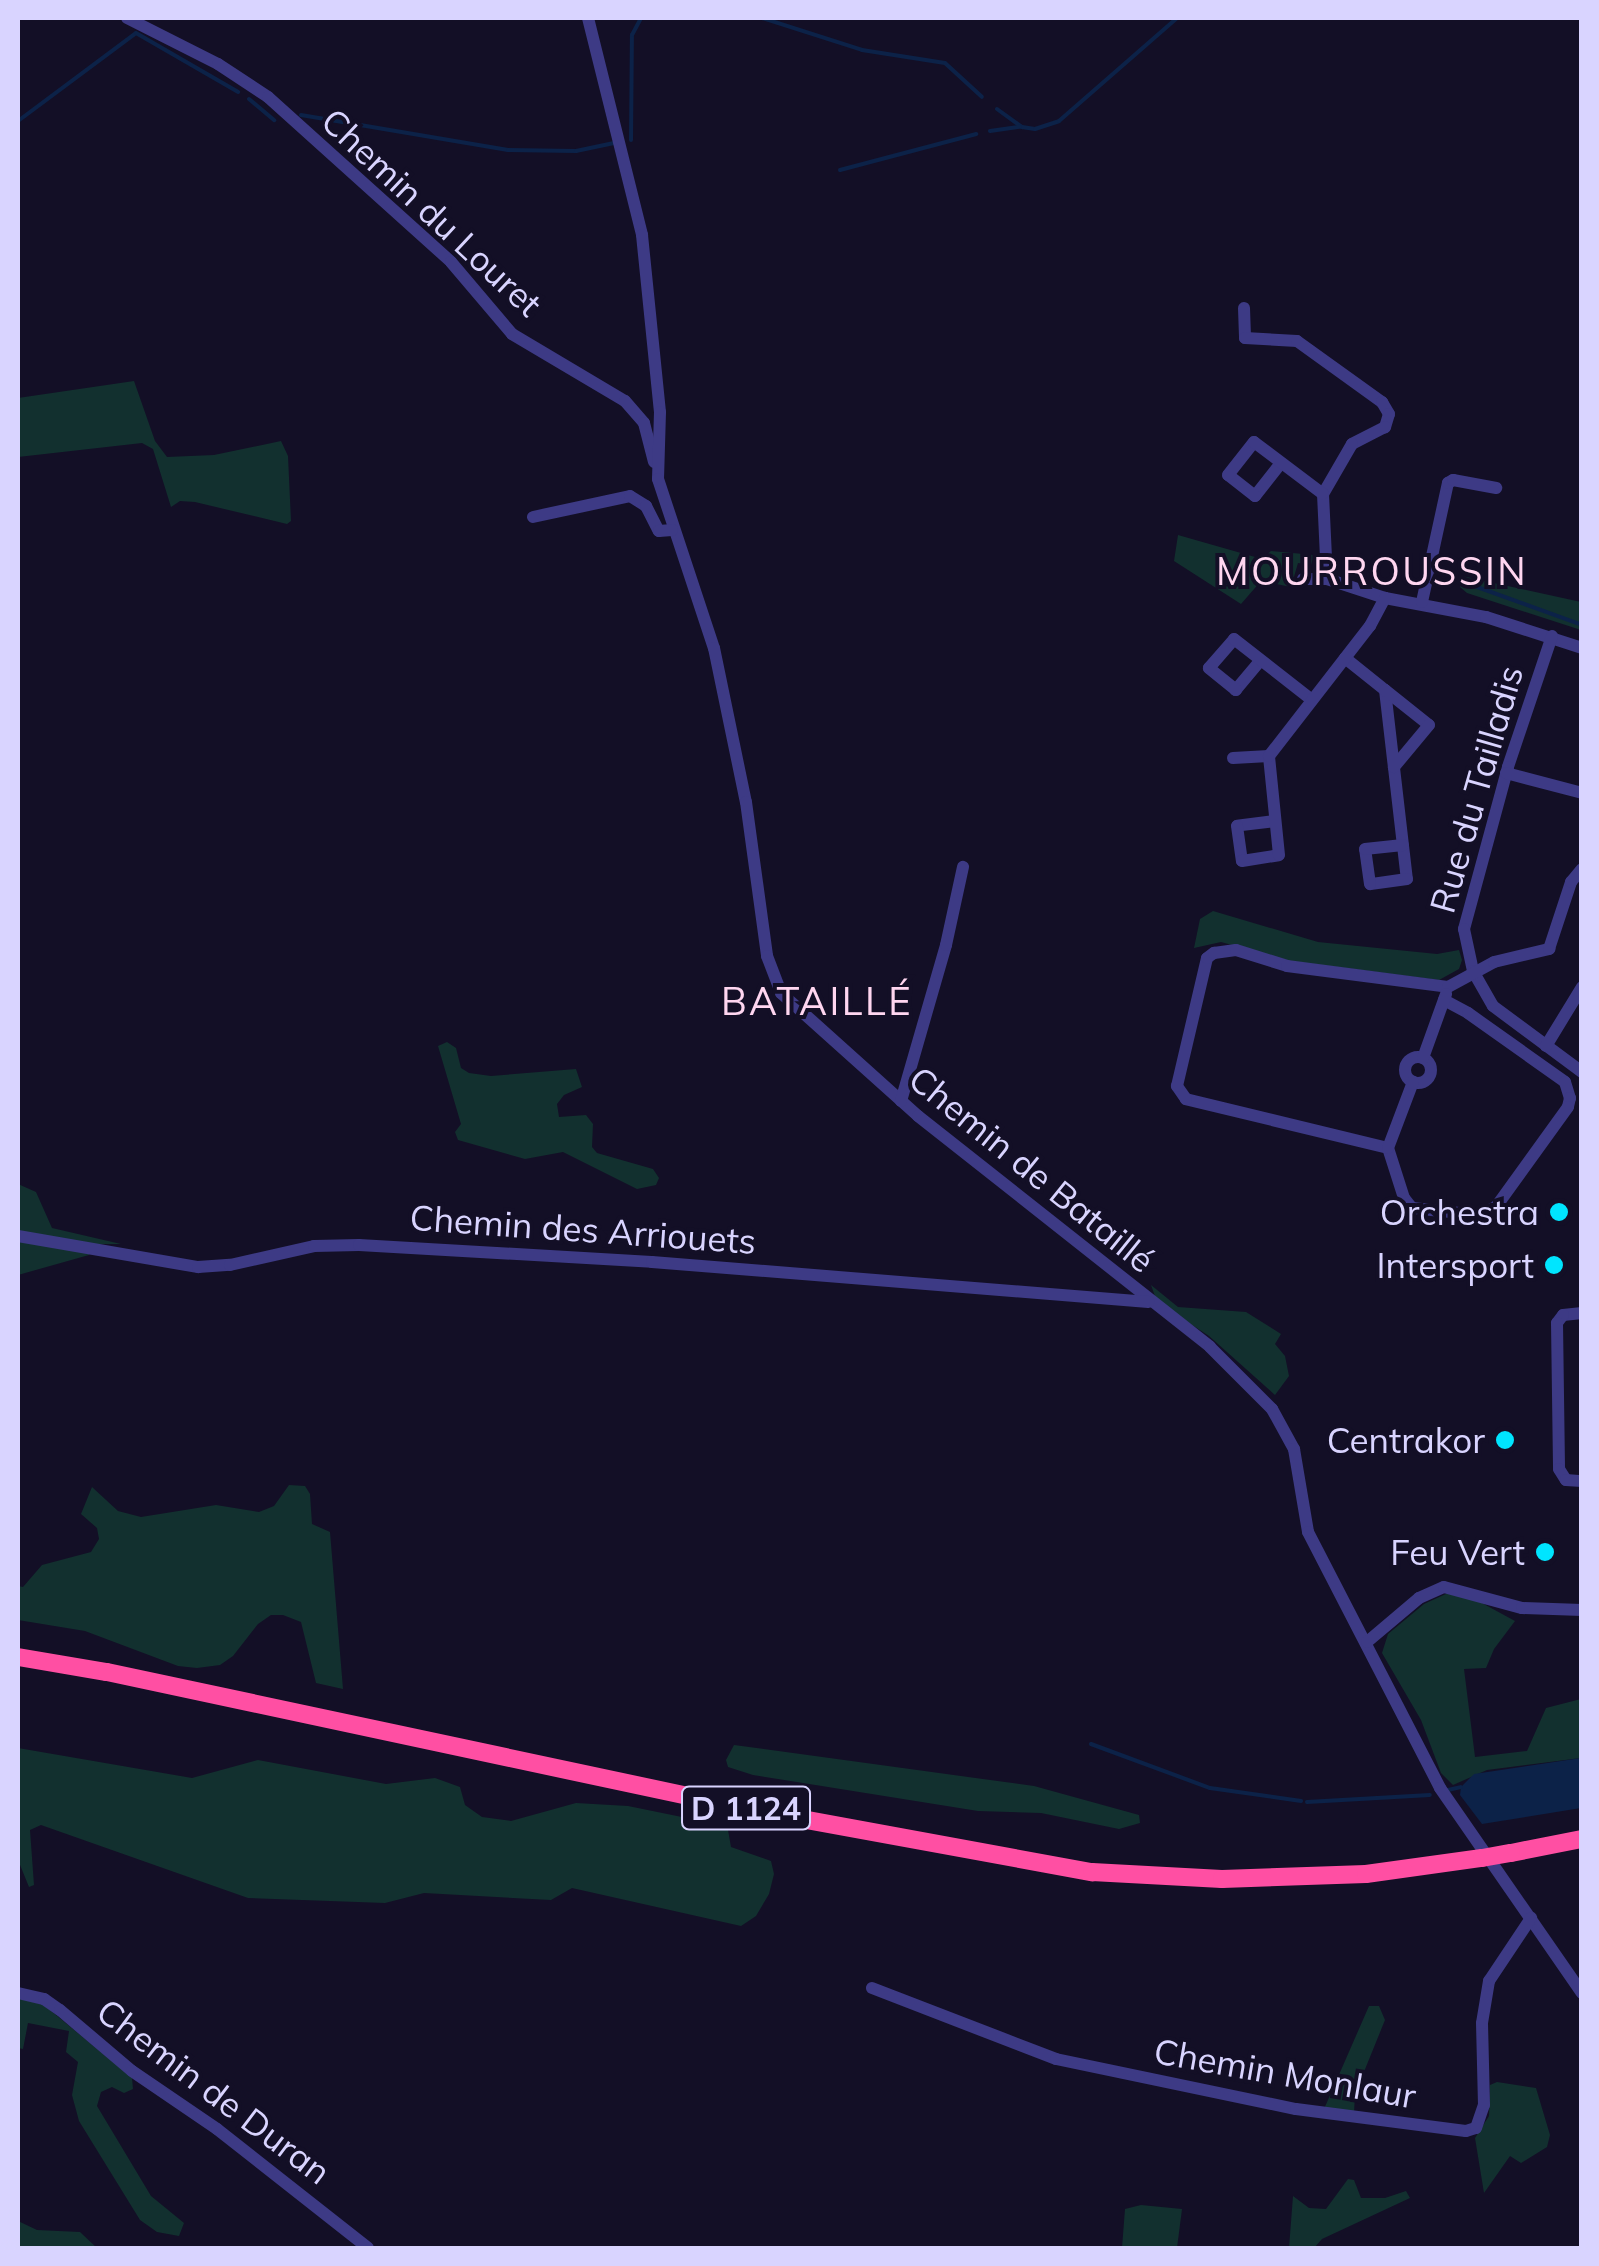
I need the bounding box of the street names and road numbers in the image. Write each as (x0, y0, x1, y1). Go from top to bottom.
street label: Chemin du Louret (313, 99, 551, 325)
street label: Rue du Tailladis (1421, 661, 1531, 917)
street label: Chemin de Bataillé (901, 1057, 1163, 1281)
street label: Chemin des Arriouets (408, 1196, 758, 1262)
road number: D 1124 (681, 1781, 811, 1835)
street label: Chemin de Duran (89, 1989, 339, 2193)
street label: Chemin Monlaur (1151, 2029, 1419, 2117)

